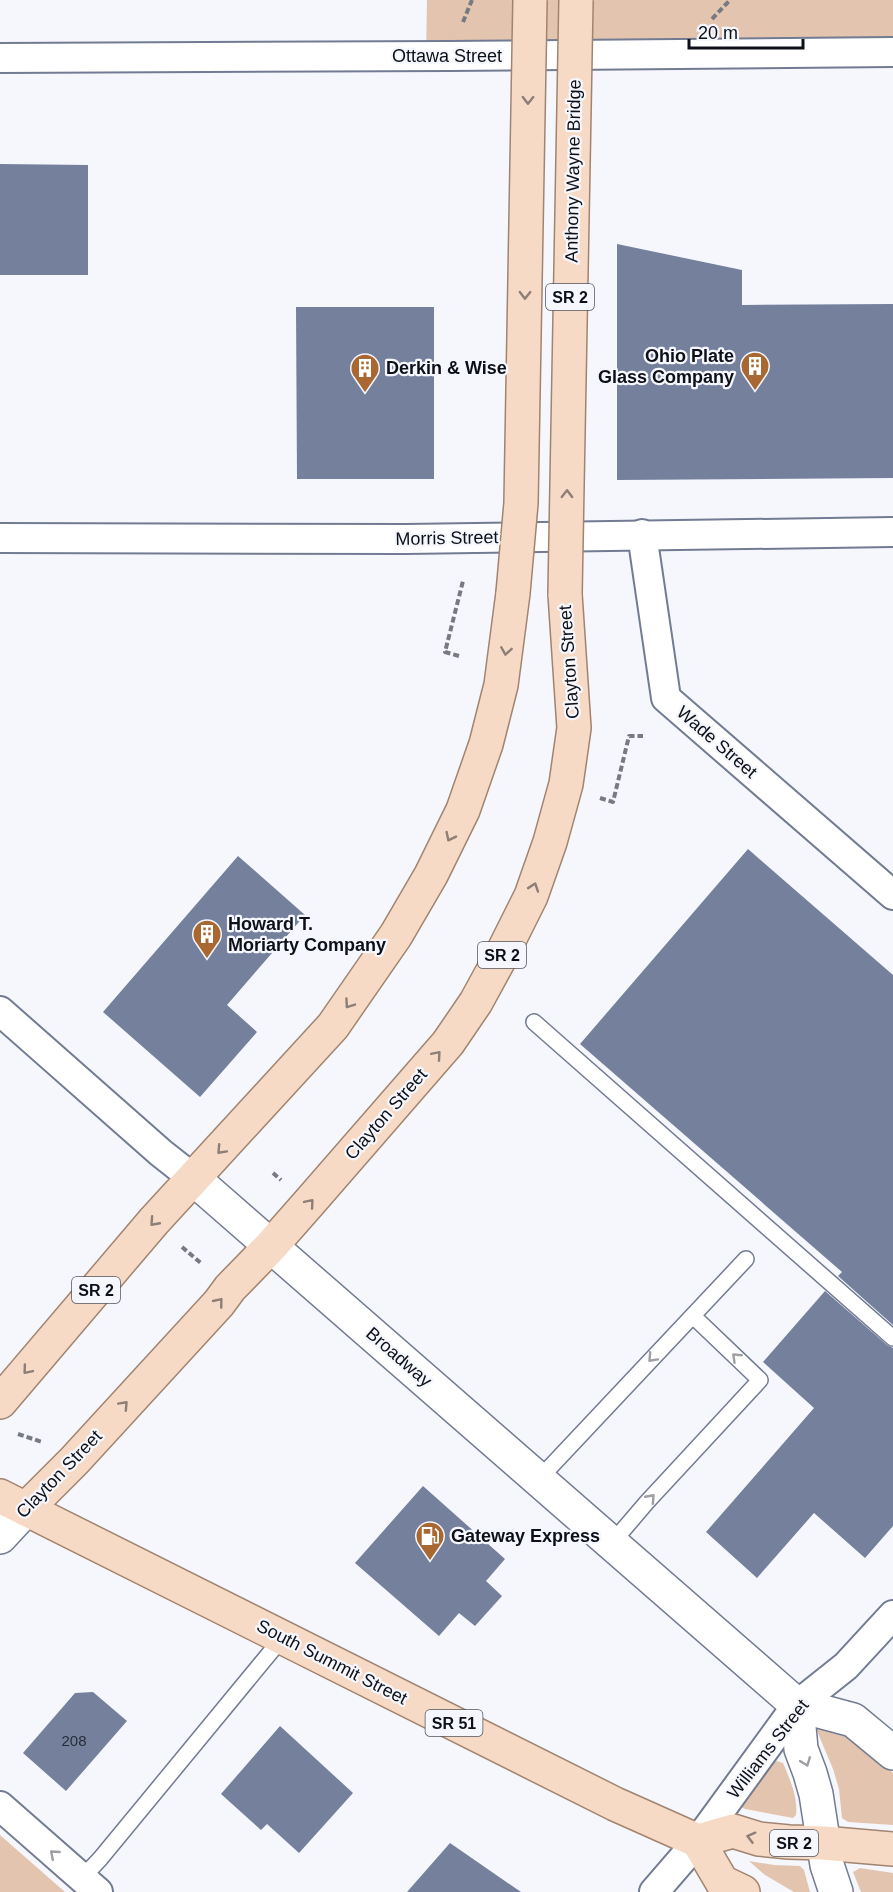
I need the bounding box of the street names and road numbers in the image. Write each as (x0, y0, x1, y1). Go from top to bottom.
street label: Ottawa Street (392, 46, 502, 66)
street label: Anthony Wayne Bridge (561, 79, 585, 263)
road number: SR 2 (546, 284, 594, 310)
street label: Morris Street (395, 527, 499, 549)
street label: Clayton Street (555, 604, 583, 720)
street label: Wade Street (673, 702, 761, 782)
road number: SR 2 (478, 942, 526, 968)
street label: Clayton Street (341, 1064, 431, 1164)
road number: SR 2 (72, 1277, 120, 1303)
street label: Broadway (362, 1323, 436, 1391)
street label: Clayton Street (12, 1426, 106, 1522)
street label: South Summit Street (253, 1615, 411, 1709)
street label: Williams Street (723, 1696, 813, 1802)
road number: SR 51 (426, 1710, 482, 1736)
road number: SR 2 (770, 1830, 818, 1856)

